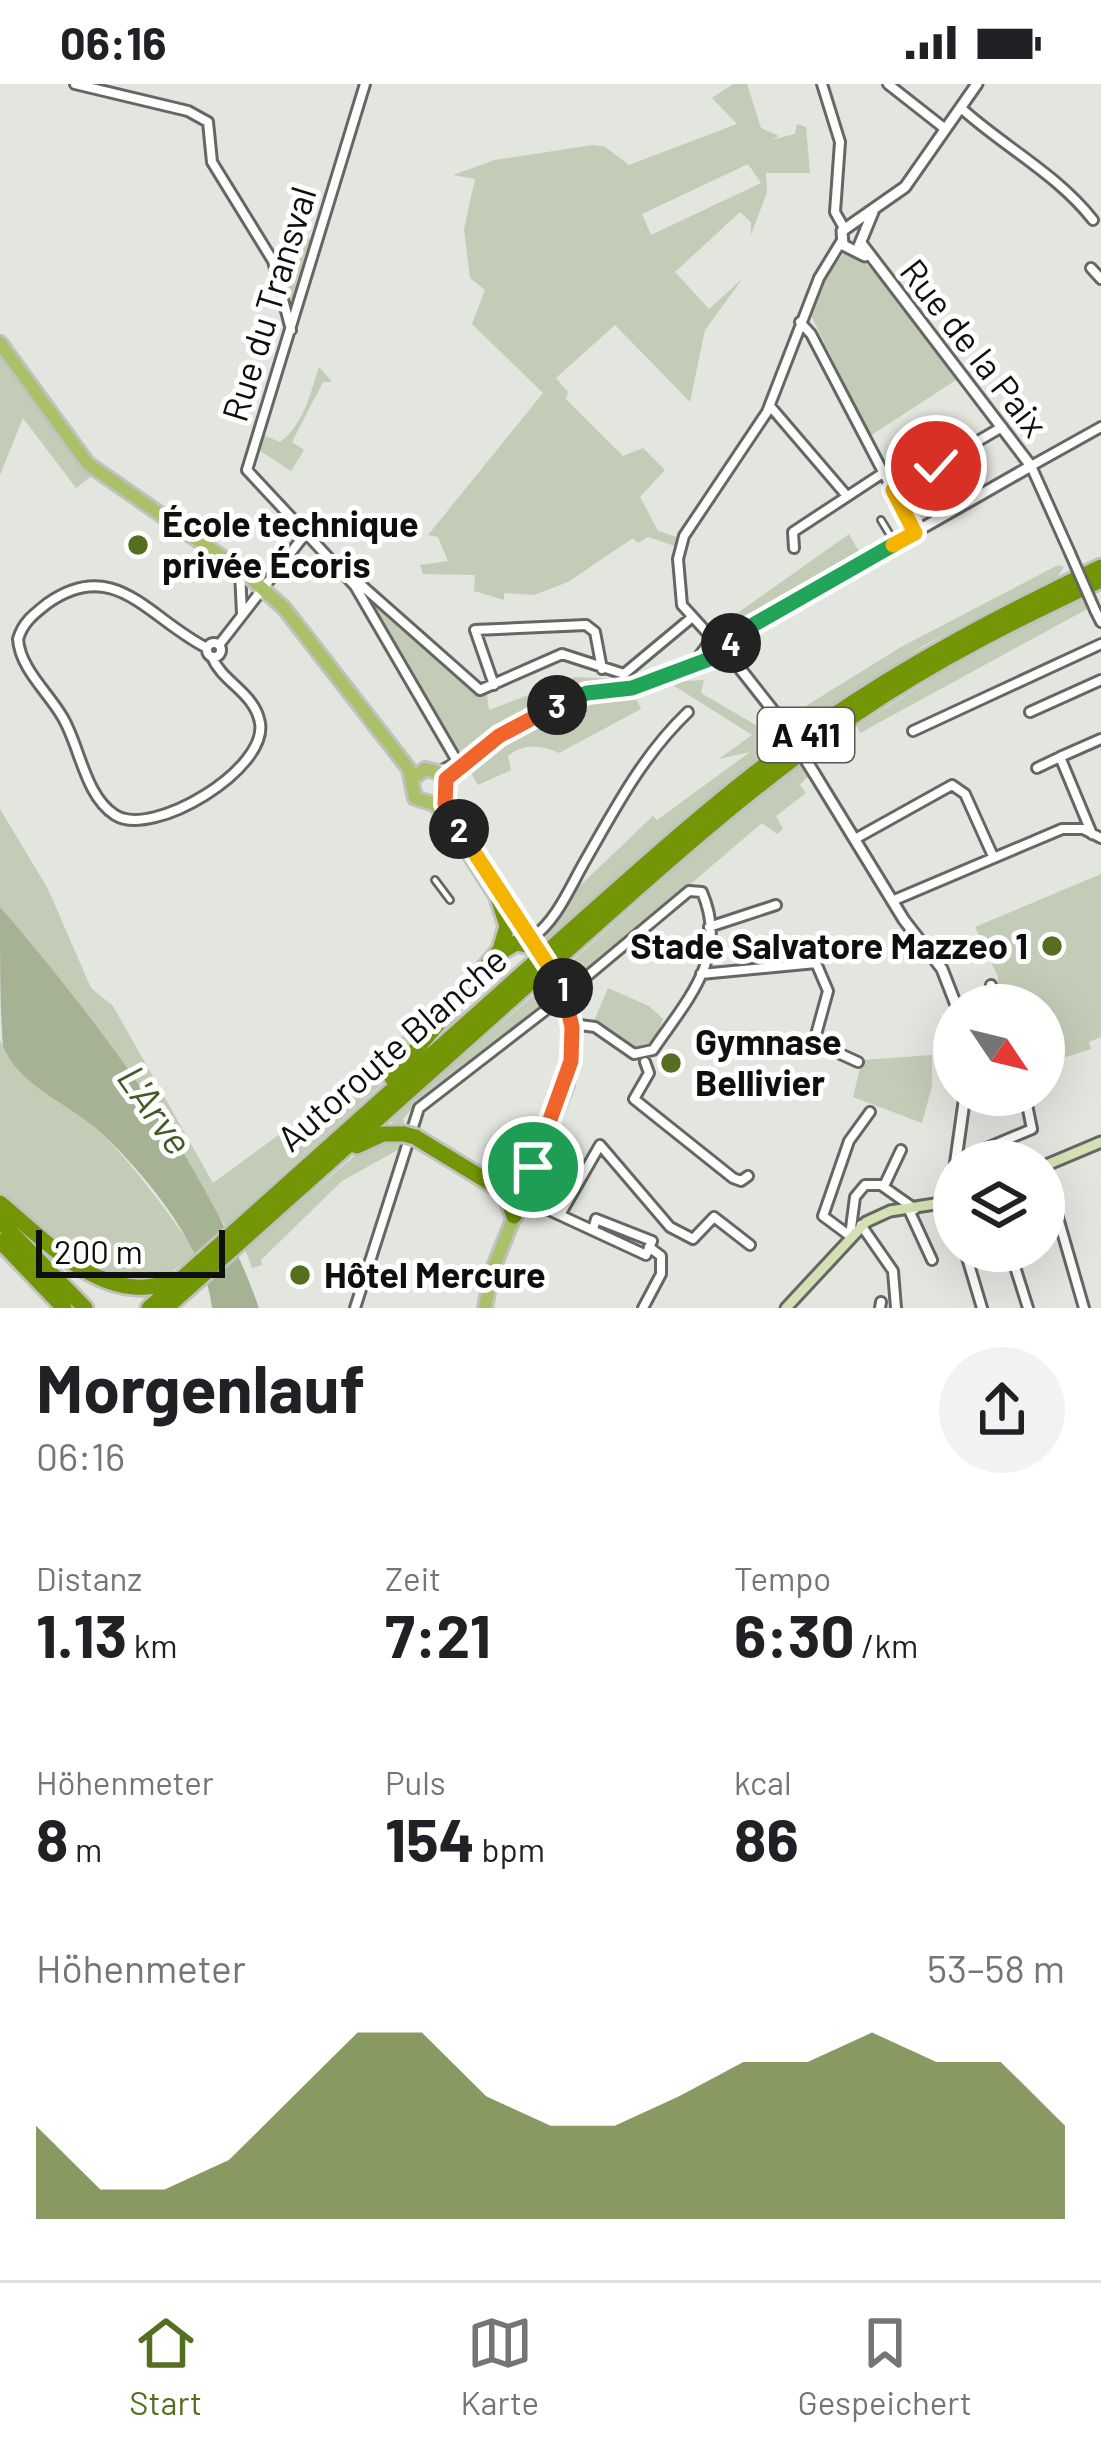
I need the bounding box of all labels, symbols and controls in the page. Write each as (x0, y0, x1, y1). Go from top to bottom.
text: 06:16 (60, 15, 166, 69)
street label: Rue du Transval (212, 181, 324, 426)
street label: Rue de la Paix (892, 250, 1058, 444)
pin (885, 415, 987, 517)
icon: check (903, 433, 969, 499)
place label: École technique privée Écoris (162, 501, 419, 585)
marker: École technique privée Écoris (125, 532, 151, 558)
pin: 4 (701, 613, 761, 673)
text: 4 (721, 623, 741, 663)
pin: 3 (527, 675, 587, 735)
text: 3 (548, 685, 566, 725)
road number: A 411 (758, 708, 854, 762)
pin: 2 (429, 799, 489, 859)
text: 2 (450, 809, 468, 849)
place label: Stade Salvatore Mazzeo 1 (630, 923, 1028, 966)
marker: Stade Salvatore Mazzeo 1 (1039, 933, 1065, 959)
street label: Autoroute Blanche (268, 937, 514, 1159)
pin: 1 (533, 958, 593, 1018)
text: 1 (557, 968, 569, 1008)
north arrow (933, 984, 1065, 1116)
map controls (933, 984, 1065, 1272)
place label: Gymnase Bellivier (695, 1019, 842, 1103)
marker: Gymnase Bellivier (658, 1050, 684, 1076)
water label: L'Arve (109, 1056, 204, 1163)
pin (482, 1116, 584, 1218)
icon: arrive (500, 1134, 566, 1200)
button: layers (933, 1140, 1065, 1272)
scale bar (36, 1224, 225, 1277)
text: 200 m (54, 1231, 143, 1271)
place label: Hôtel Mercure (324, 1252, 546, 1295)
marker: Hôtel Mercure (287, 1262, 313, 1288)
text: Morgenlauf (36, 1347, 365, 1426)
button: share (939, 1347, 1065, 1473)
text: 06:16 (36, 1432, 125, 1479)
text: Distanz (36, 1558, 142, 1598)
text: Zeit (385, 1558, 441, 1598)
text: Tempo (734, 1558, 831, 1598)
text: 1.13 (36, 1598, 127, 1670)
text: 7:21 (385, 1598, 491, 1670)
text: 6:30 (734, 1598, 855, 1670)
text: km (127, 1625, 178, 1665)
text: /km (855, 1625, 918, 1665)
text: Höhenmeter (36, 1762, 214, 1802)
text: Puls (385, 1762, 446, 1802)
text: kcal (734, 1762, 792, 1802)
text: 8 (36, 1802, 68, 1874)
text: 154 (385, 1802, 475, 1874)
text: 86 (734, 1802, 799, 1874)
text: m (68, 1829, 102, 1869)
text: bpm (475, 1829, 545, 1869)
text: Höhenmeter (36, 1944, 246, 1991)
text: 53–58 m (927, 1944, 1065, 1991)
tab: Start (129, 2310, 202, 2422)
tab: Karte (460, 2310, 539, 2422)
tab: Gespeichert (798, 2310, 972, 2422)

